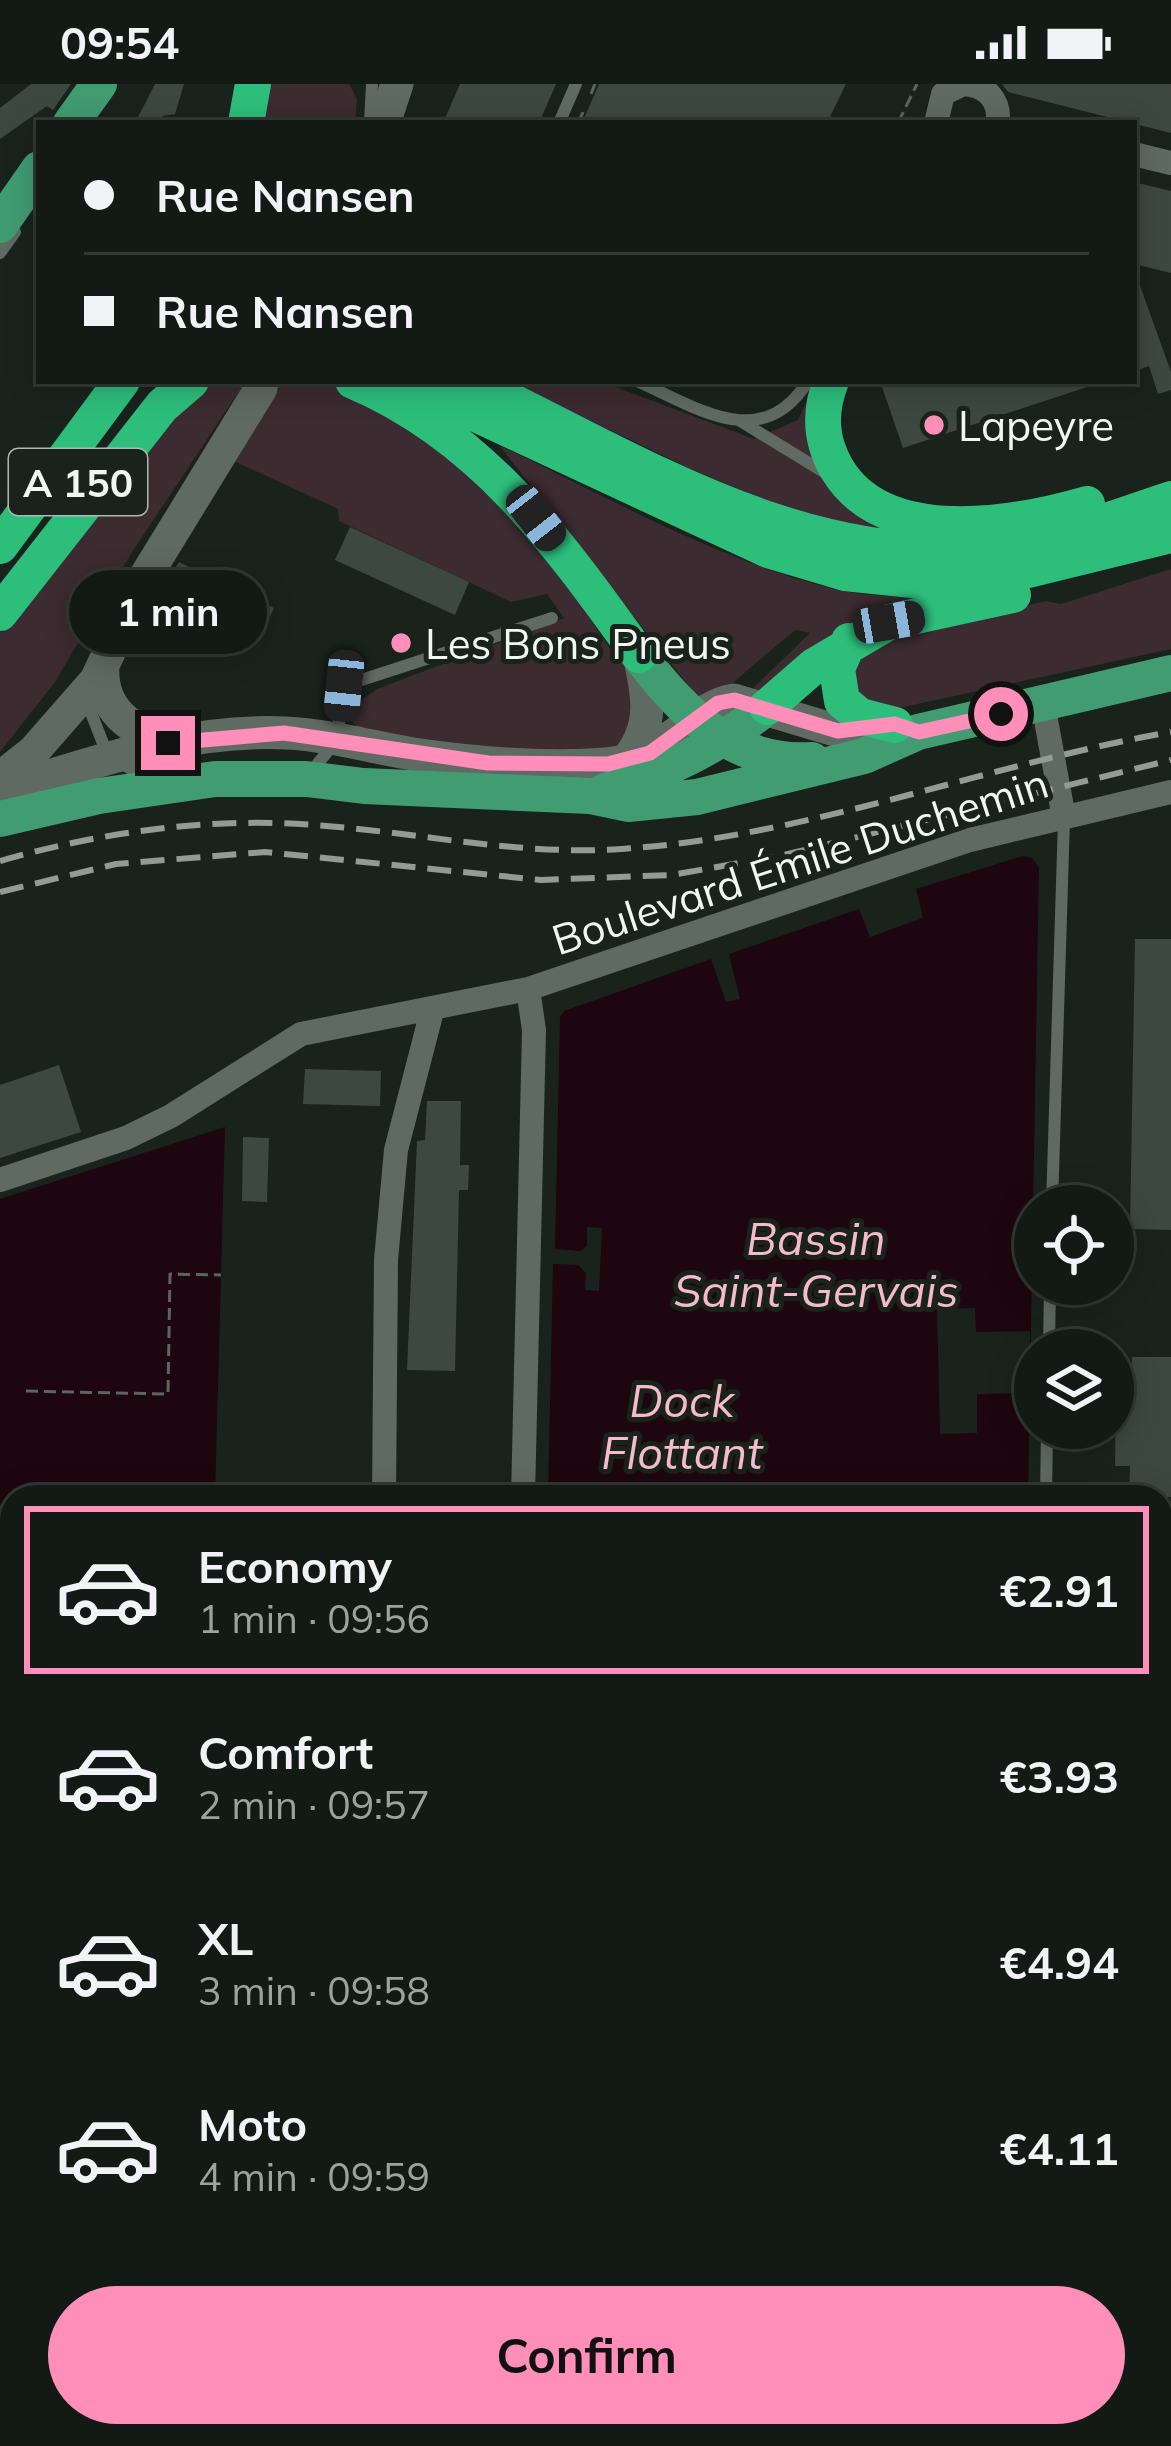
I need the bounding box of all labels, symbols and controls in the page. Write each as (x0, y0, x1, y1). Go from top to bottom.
text: 09:54 (60, 14, 179, 70)
text: Rue Nansen (156, 167, 415, 223)
text: Rue Nansen (156, 283, 415, 339)
place label: Lapeyre (958, 399, 1114, 452)
marker: Lapeyre (921, 412, 947, 438)
road number: A 150 (9, 449, 147, 515)
car (500, 479, 572, 557)
callout: 1 min (69, 569, 267, 653)
text: 1 min (117, 587, 219, 636)
car (850, 598, 928, 646)
place label: Les Bons Pneus (425, 617, 731, 670)
marker: Les Bons Pneus (388, 630, 414, 656)
car (322, 648, 366, 724)
route start (974, 687, 1028, 741)
route end (141, 716, 195, 770)
street label: Boulevard Émile Duchemin (545, 756, 1055, 966)
map controls (1014, 1185, 1134, 1449)
button: locate (1014, 1185, 1134, 1305)
water label: Bassin Saint-Gervais (673, 1210, 959, 1318)
button: layers (1014, 1329, 1134, 1449)
water label: Dock Flottant (601, 1372, 764, 1480)
icon: car (54, 1536, 162, 1644)
text: Economy (198, 1538, 392, 1594)
text: €2.91 (1000, 1562, 1119, 1618)
text: 1 min · 09:56 (198, 1594, 430, 1643)
icon: car (54, 1722, 162, 1830)
text: Comfort (198, 1724, 373, 1780)
text: €3.93 (1000, 1748, 1119, 1804)
text: 2 min · 09:57 (198, 1780, 430, 1829)
icon: car (54, 1908, 162, 2016)
text: XL (198, 1910, 253, 1966)
text: €4.94 (1000, 1934, 1119, 1990)
text: 3 min · 09:58 (198, 1966, 430, 2015)
icon: car (54, 2094, 162, 2202)
text: Moto (198, 2096, 307, 2152)
text: €4.11 (1000, 2120, 1119, 2176)
text: 4 min · 09:59 (198, 2152, 430, 2201)
button: Confirm (48, 2286, 1125, 2424)

